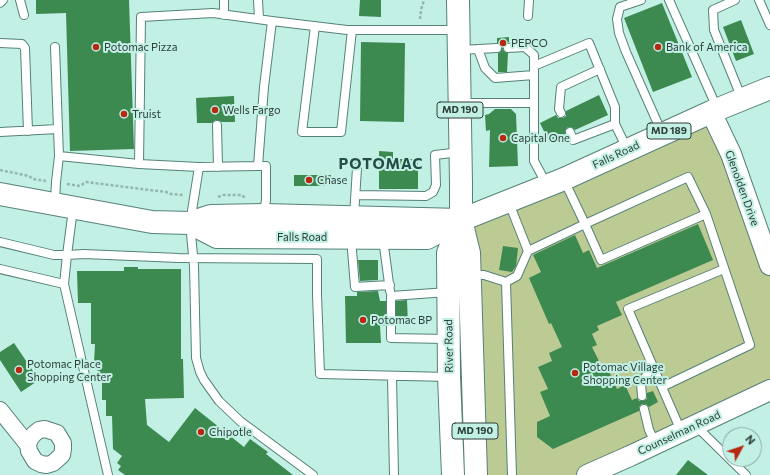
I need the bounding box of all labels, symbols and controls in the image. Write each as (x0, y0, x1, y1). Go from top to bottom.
place label: PEPCO (511, 36, 548, 50)
marker: PEPCO (498, 38, 508, 48)
place label: Potomac Pizza (104, 40, 178, 54)
place label: Bank of America (666, 40, 748, 54)
marker: Potomac Pizza (91, 42, 101, 52)
marker: Bank of America (653, 42, 663, 52)
road number: MD 190 (437, 102, 483, 118)
place label: Wells Fargo (223, 103, 281, 117)
marker: Wells Fargo (210, 105, 220, 115)
place label: Truist (132, 107, 161, 121)
marker: Truist (119, 109, 129, 119)
road number: MD 189 (647, 123, 691, 139)
place label: Capital One (511, 131, 570, 145)
marker: Capital One (498, 133, 508, 143)
street label: Falls Road (590, 138, 642, 172)
street label: Glenolden Drive (722, 148, 762, 228)
district label: POTOMAC (339, 155, 423, 173)
place label: Chase (317, 173, 347, 187)
marker: Chase (304, 175, 314, 185)
street label: Falls Road (277, 230, 327, 244)
place label: Potomac BP (371, 313, 432, 327)
marker: Potomac BP (358, 315, 368, 325)
street label: River Road (442, 319, 456, 373)
place label: Potomac Place Shopping Center (27, 357, 111, 383)
place label: Potomac Village Shopping Center (583, 360, 667, 386)
marker: Potomac Place Shopping Center (14, 365, 24, 375)
marker: Potomac Village Shopping Center (570, 368, 580, 378)
street label: Counselman Road (636, 408, 722, 458)
road number: MD 190 (452, 423, 498, 439)
place label: Chipotle (209, 425, 252, 439)
marker: Chipotle (196, 427, 206, 437)
north arrow (722, 427, 762, 467)
text: N (743, 432, 758, 447)

